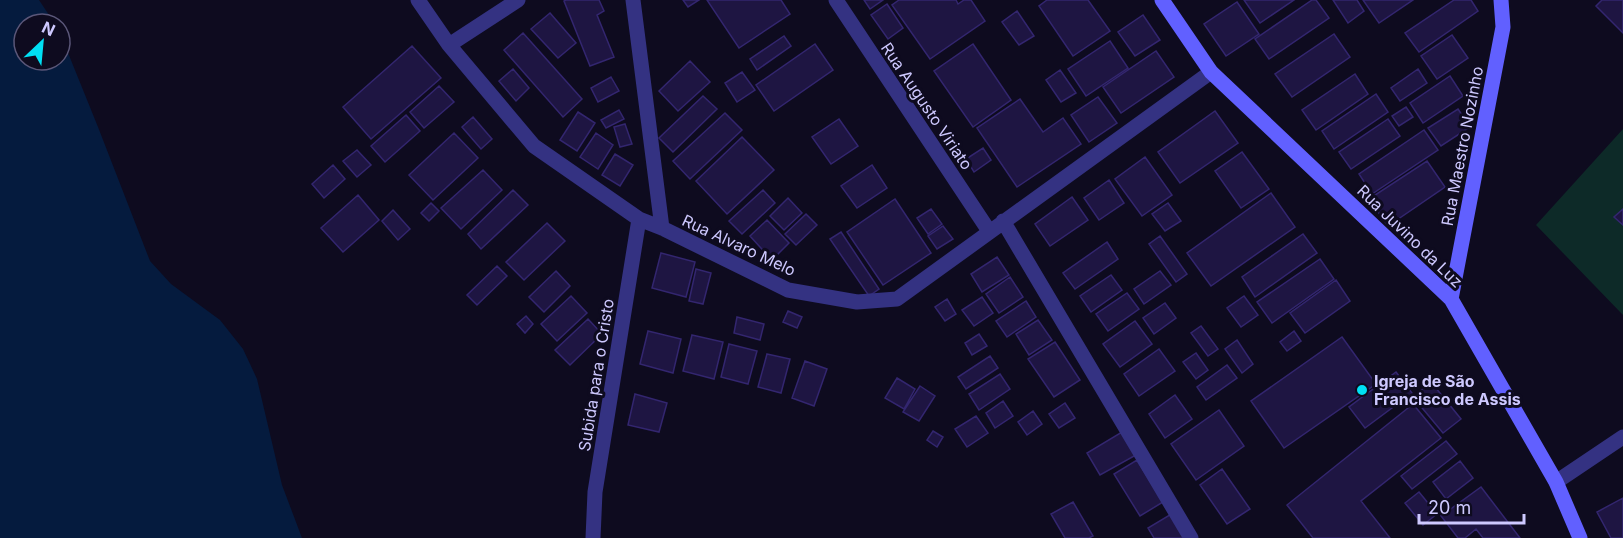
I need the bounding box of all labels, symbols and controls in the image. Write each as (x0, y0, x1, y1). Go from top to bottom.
north arrow (12, 12, 72, 72)
text: N (39, 17, 58, 40)
street label: Rua Augusto Viriato (877, 38, 977, 174)
street label: Rua Maestro Nozinho (1437, 64, 1487, 228)
street label: Rua Juvino da Luz (1353, 181, 1467, 291)
street label: Rua Alvaro Melo (679, 210, 799, 280)
street label: Subida para o Cristo (574, 297, 618, 453)
place label: Igreja de São Francisco de Assis (1374, 371, 1521, 409)
marker: Igreja de São Francisco de Assis (1355, 383, 1369, 397)
scale bar (1419, 487, 1524, 525)
text: 20 m (1428, 497, 1471, 518)

